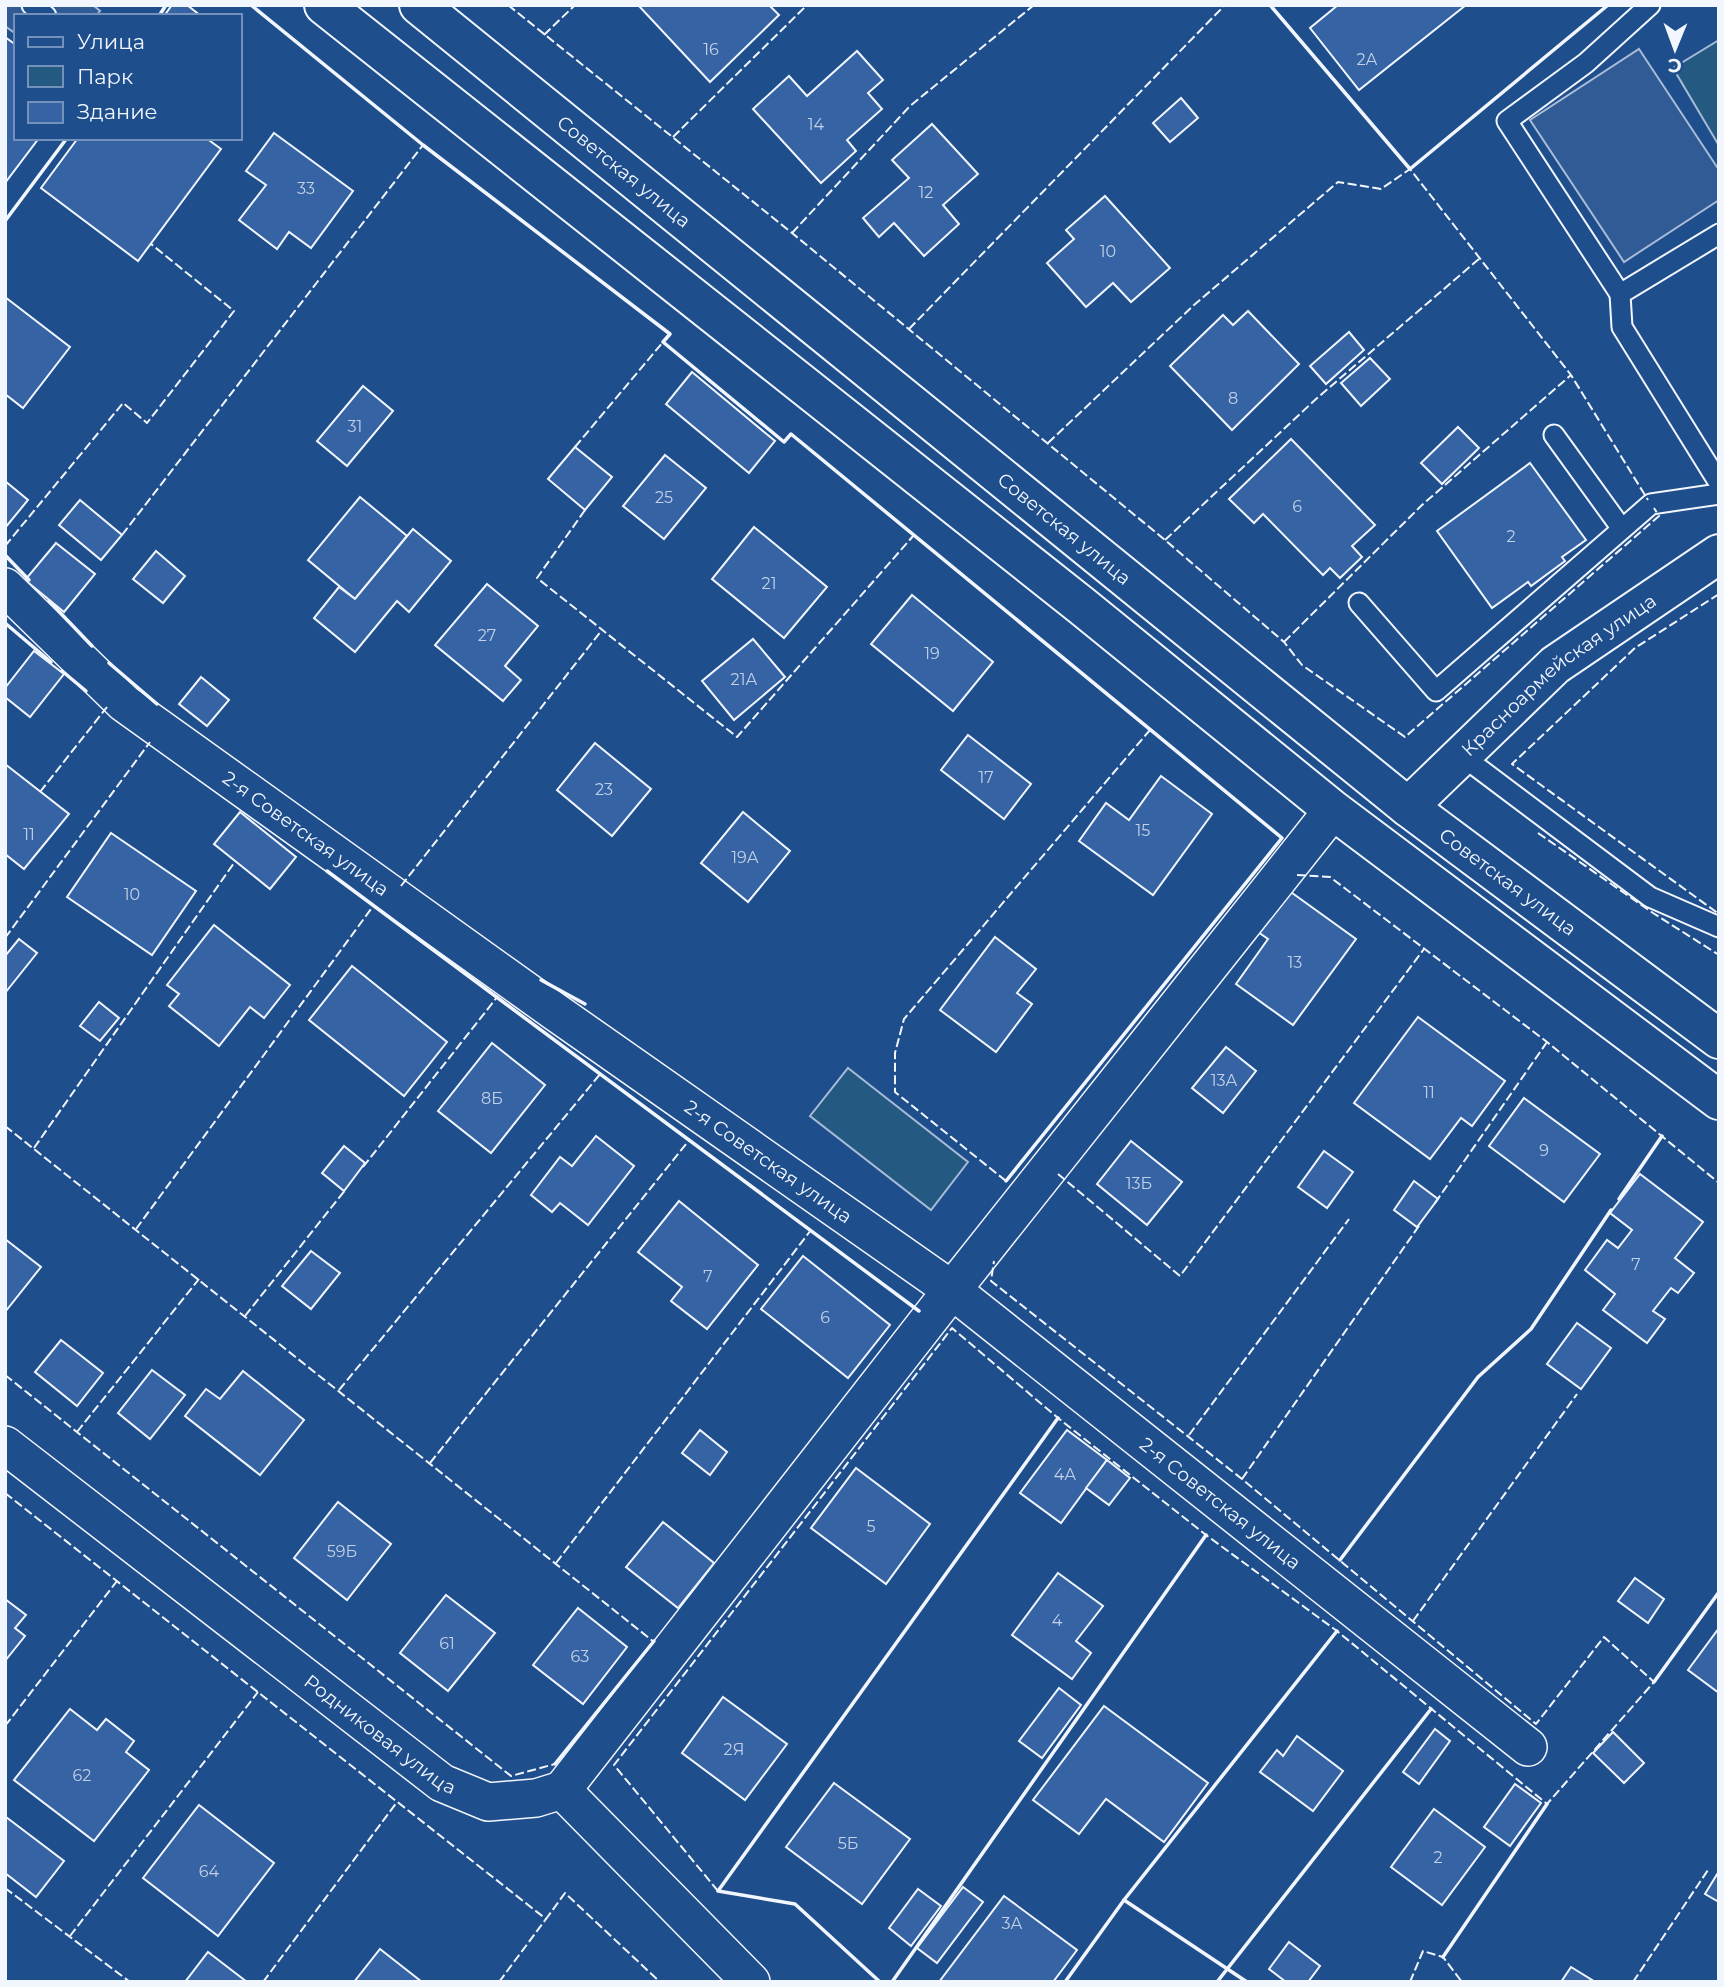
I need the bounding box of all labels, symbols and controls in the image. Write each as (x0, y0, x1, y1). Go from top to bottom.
legend (14, 14, 242, 140)
north arrow (1640, 14, 1710, 84)
text: Улица (77, 29, 145, 54)
house number: 16 (703, 40, 719, 59)
house number: 2А (1357, 50, 1378, 69)
text: С (1667, 54, 1682, 77)
text: Парк (77, 64, 133, 89)
text: Здание (77, 99, 158, 124)
street label: Советская улица (552, 111, 695, 233)
house number: 14 (808, 115, 825, 134)
house number: 33 (297, 179, 315, 198)
house number: 12 (919, 183, 933, 202)
house number: 10 (1100, 242, 1116, 261)
house number: 8 (1228, 389, 1238, 408)
house number: 31 (348, 417, 362, 436)
street label: Советская улица (993, 468, 1136, 590)
house number: 25 (655, 488, 673, 507)
house number: 6 (1292, 497, 1302, 516)
house number: 2 (1506, 527, 1516, 546)
house number: 21 (762, 574, 776, 593)
street label: Красноармейская улица (1457, 589, 1660, 761)
house number: 27 (478, 626, 496, 645)
house number: 19 (924, 644, 940, 663)
house number: 21А (731, 670, 757, 689)
street label: 2-я Советская улица (218, 766, 393, 901)
house number: 17 (978, 768, 994, 787)
house number: 23 (595, 780, 613, 799)
house number: 15 (1136, 821, 1150, 840)
street label: Советская улица (1435, 823, 1581, 941)
house number: 11 (23, 825, 35, 844)
house number: 19А (731, 848, 759, 867)
house number: 10 (124, 885, 140, 904)
house number: 13 (1288, 953, 1302, 972)
house number: 13А (1211, 1071, 1237, 1090)
house number: 11 (1423, 1083, 1435, 1102)
house number: 8Б (481, 1089, 503, 1108)
street label: 2-я Советская улица (680, 1095, 856, 1228)
house number: 9 (1539, 1141, 1549, 1160)
house number: 13Б (1126, 1174, 1152, 1193)
house number: 7 (1631, 1255, 1641, 1274)
house number: 7 (703, 1267, 713, 1286)
house number: 6 (820, 1308, 830, 1327)
street label: 2-я Советская улица (1135, 1433, 1305, 1574)
house number: 4А (1054, 1465, 1076, 1484)
house number: 5 (866, 1517, 876, 1536)
house number: 59Б (327, 1542, 357, 1561)
house number: 4 (1052, 1611, 1063, 1630)
house number: 61 (439, 1634, 455, 1653)
house number: 63 (571, 1647, 589, 1666)
street label: Родниковая улица (299, 1670, 459, 1799)
house number: 2Я (724, 1740, 744, 1759)
house number: 62 (73, 1766, 91, 1785)
house number: 5Б (838, 1834, 858, 1853)
house number: 2 (1433, 1848, 1443, 1867)
house number: 64 (199, 1862, 220, 1881)
house number: 3А (1002, 1914, 1023, 1933)

